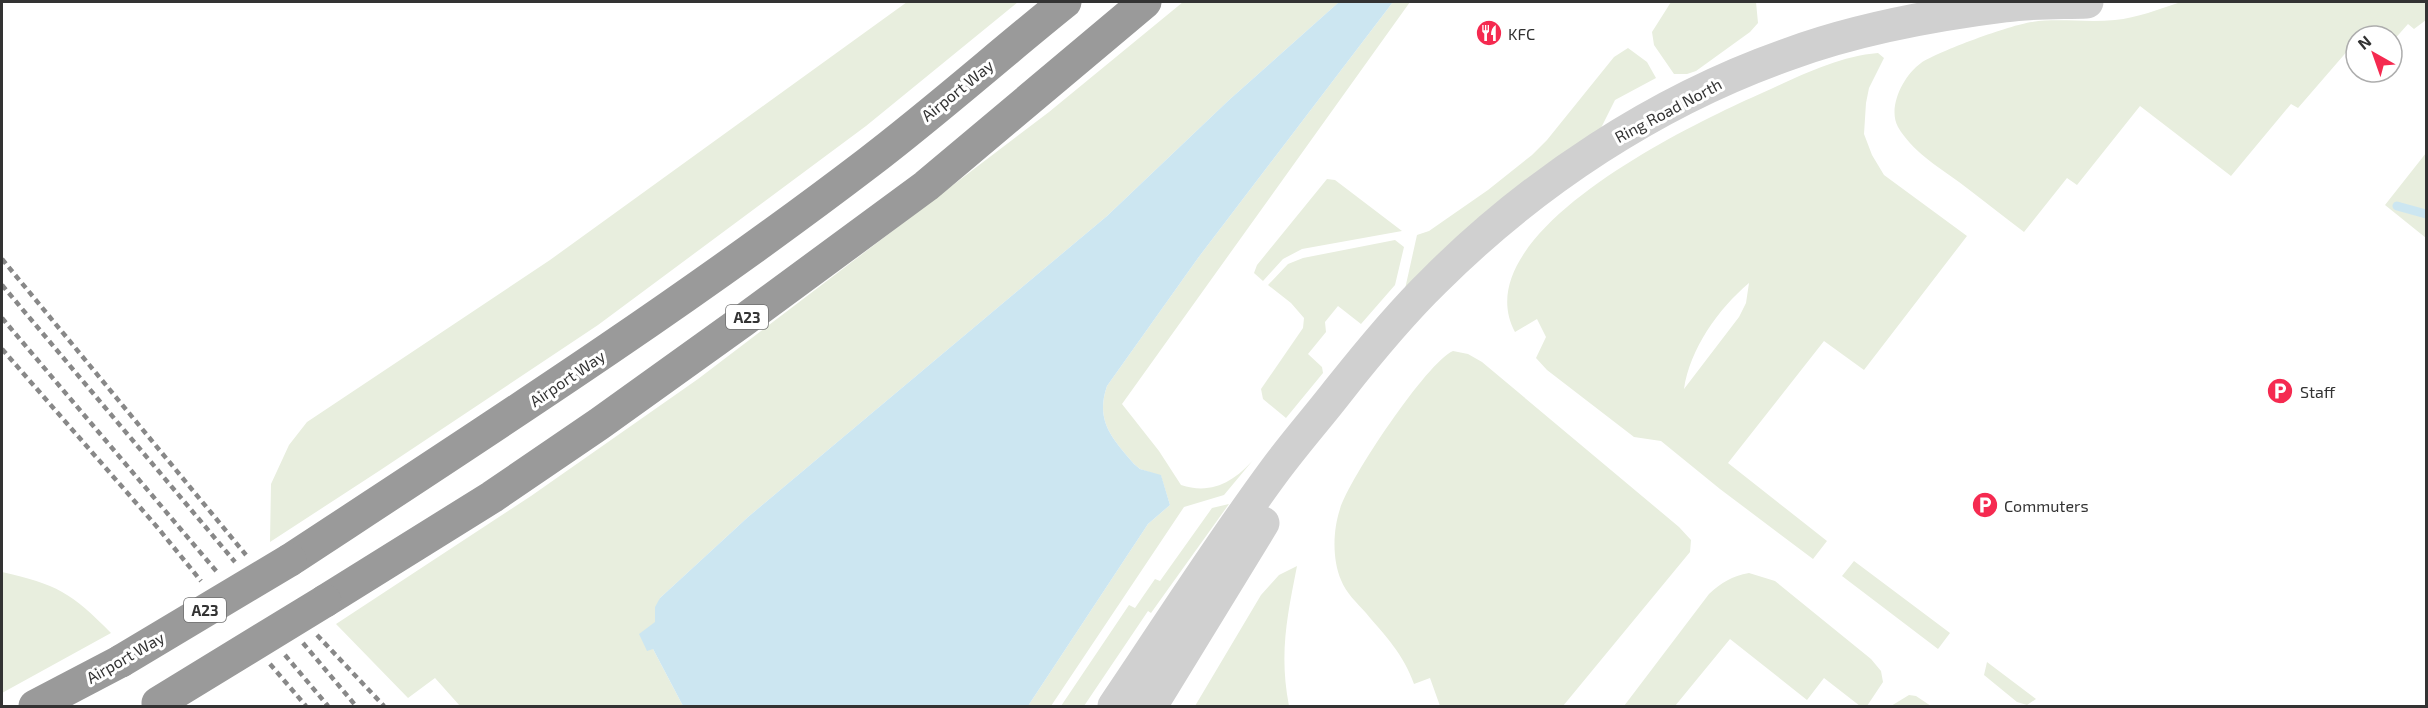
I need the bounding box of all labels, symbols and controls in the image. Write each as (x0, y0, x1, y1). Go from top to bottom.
restaurant icon: KFC (1474, 18, 1504, 48)
place label: KFC (1508, 24, 1535, 43)
north arrow (2344, 24, 2404, 84)
text: N (2354, 31, 2375, 53)
street label: Airport Way (917, 55, 997, 125)
street label: Ring Road North (1611, 74, 1725, 146)
road number: A23 (726, 305, 768, 329)
street label: Airport Way (526, 346, 609, 410)
parking icon: Staff (2265, 376, 2295, 406)
place label: Staff (2300, 382, 2336, 401)
parking icon: Commuters (1970, 490, 2000, 520)
place label: Commuters (2004, 496, 2089, 515)
road number: A23 (184, 598, 226, 622)
street label: Airport Way (83, 627, 168, 687)

